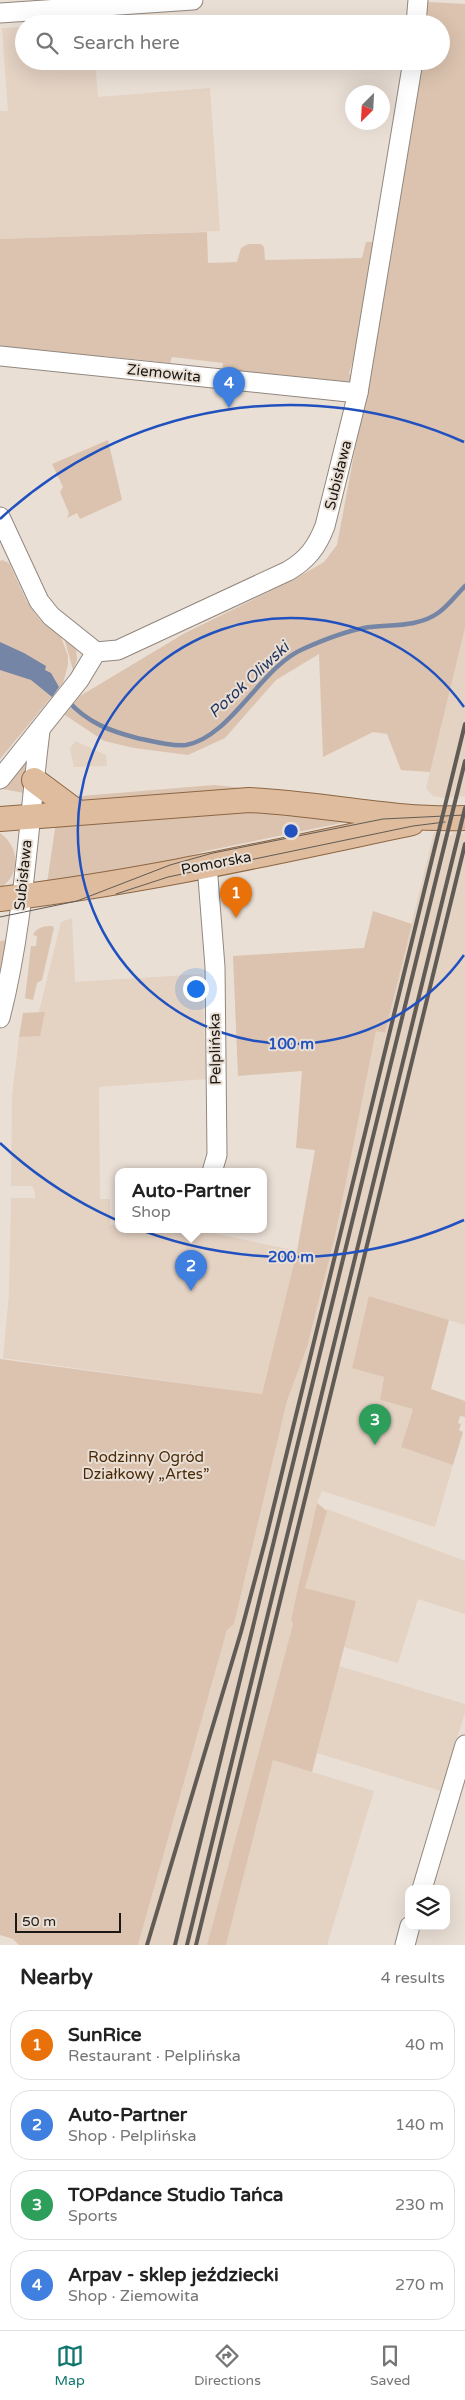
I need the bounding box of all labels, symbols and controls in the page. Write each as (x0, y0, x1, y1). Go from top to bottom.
search box (15, 15, 450, 70)
icon: search (33, 29, 61, 57)
text: Search here (73, 32, 180, 54)
north arrow (345, 85, 390, 130)
street label: Ziemowita (126, 360, 202, 386)
pin: 4 (213, 367, 245, 408)
street label: Subisława (321, 438, 355, 512)
water label: Potok Oliwski (205, 636, 295, 722)
centre of rings (282, 822, 300, 840)
street label: Subisława (10, 839, 36, 911)
street label: Pomorska (179, 847, 253, 879)
pin: 1 (220, 877, 252, 918)
your location (183, 976, 209, 1002)
street label: Pelplińska (205, 1013, 225, 1085)
text: 100 m (268, 1035, 314, 1053)
popup (115, 1168, 267, 1233)
text: Auto-Partner (132, 1180, 251, 1202)
text: Shop (132, 1202, 171, 1222)
text: 200 m (268, 1248, 314, 1266)
pin: 2 (175, 1250, 207, 1291)
pin: 3 (359, 1404, 391, 1445)
park label: Rodzinny Ogród Działkowy „Artes” (83, 1448, 209, 1483)
map controls (405, 1885, 450, 1930)
button: layers (405, 1885, 450, 1930)
scale bar (15, 1910, 121, 1933)
text: 50 m (22, 1913, 56, 1930)
text: Nearby (20, 1965, 93, 1990)
text: 4 results (381, 1968, 445, 1988)
text: SunRice (68, 2024, 141, 2046)
text: 1 (32, 2035, 42, 2055)
text: 40 m (405, 2035, 444, 2055)
text: Restaurant · Pelplińska (68, 2046, 241, 2066)
text: Auto-Partner (68, 2104, 187, 2126)
text: 2 (32, 2115, 42, 2135)
text: 140 m (395, 2115, 444, 2135)
text: Shop · Pelplińska (68, 2126, 196, 2146)
text: TOPdance Studio Tańca (68, 2184, 283, 2206)
text: 3 (32, 2195, 42, 2215)
text: 230 m (395, 2195, 444, 2215)
text: Sports (68, 2206, 117, 2226)
text: Arpav - sklep jeździecki (68, 2264, 279, 2286)
text: 4 (32, 2275, 42, 2295)
text: 270 m (395, 2275, 444, 2295)
text: Shop · Ziemowita (68, 2286, 199, 2306)
tab: Map (55, 2342, 85, 2389)
tab: Directions (194, 2342, 261, 2389)
tab: Saved (370, 2342, 410, 2389)

